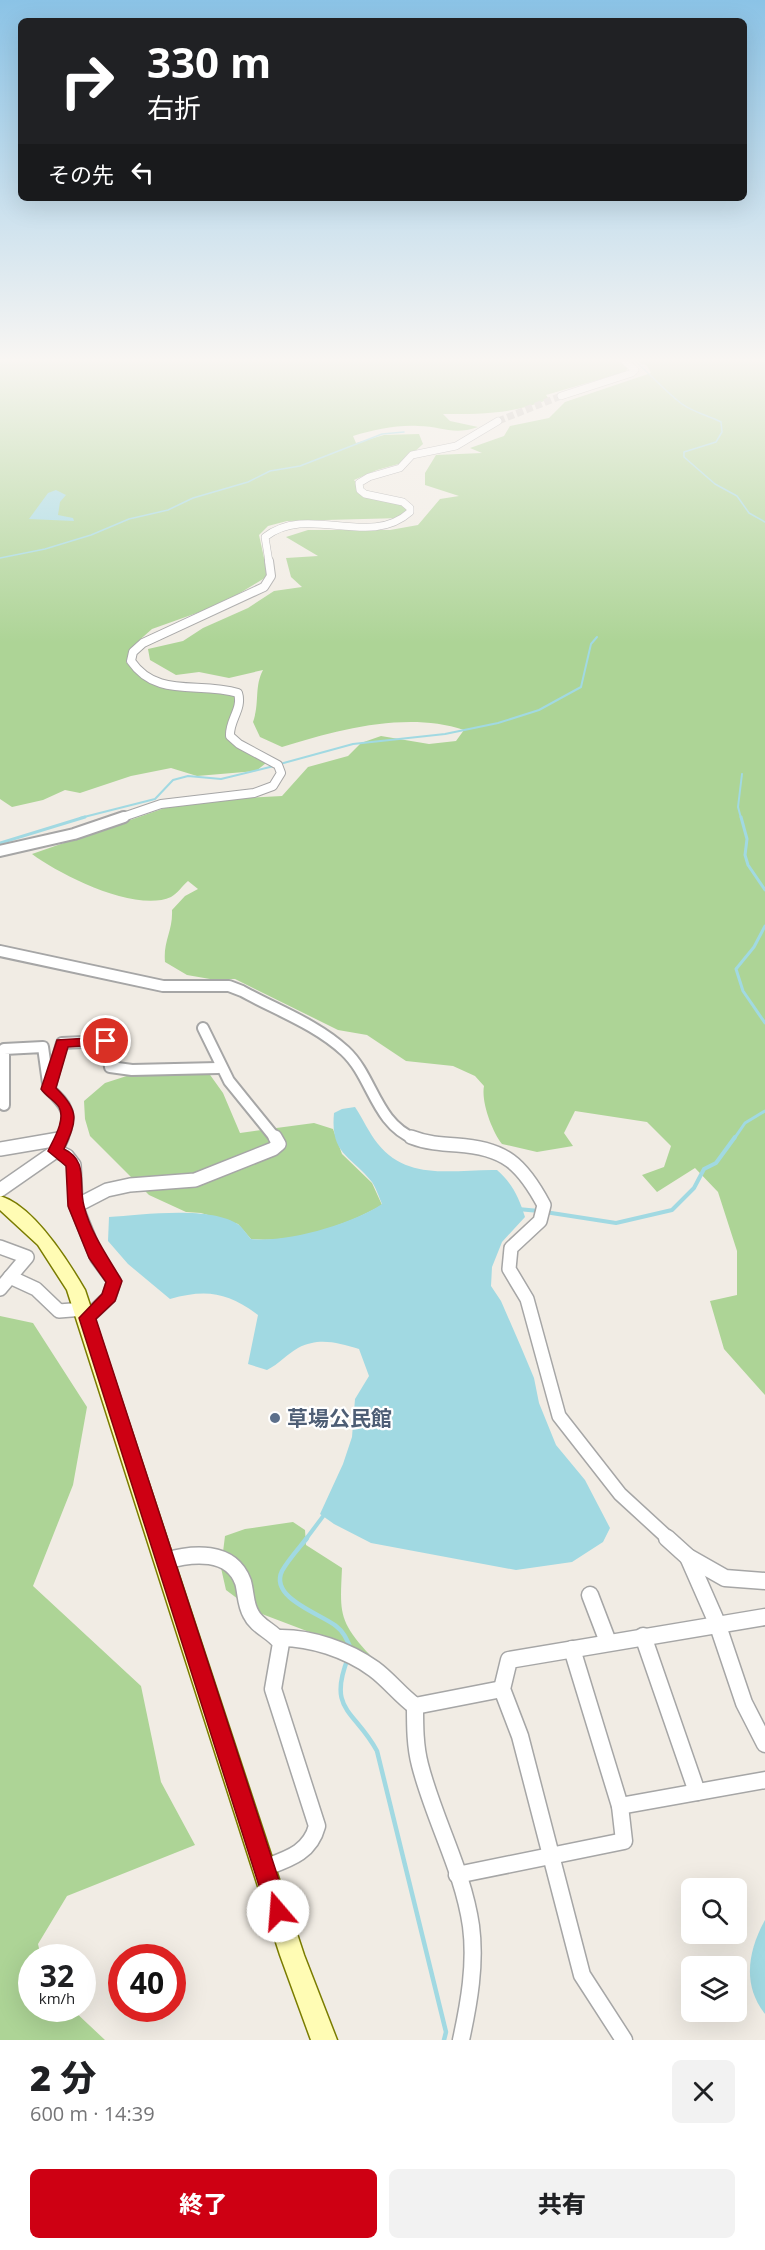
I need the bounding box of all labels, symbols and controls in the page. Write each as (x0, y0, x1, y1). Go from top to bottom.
text: 330 m (147, 33, 271, 90)
icon: right (48, 42, 126, 120)
text: 右折 (147, 89, 201, 126)
icon: left (126, 156, 159, 189)
text: その先 (48, 159, 114, 189)
pin (80, 1015, 131, 1066)
icon: arrive (89, 1024, 122, 1057)
place label: 草場公民館 (287, 1404, 392, 1432)
marker: 草場公民館 (268, 1411, 282, 1425)
map controls (681, 1878, 747, 2022)
button: search (681, 1878, 747, 1944)
position arrow (246, 1879, 310, 1943)
speed limit sign: 40 (108, 1944, 186, 2022)
text: 32 (40, 1955, 74, 1996)
button: layers (681, 1956, 747, 2022)
text: km/h (39, 1988, 75, 2008)
text: 2 分 (30, 2053, 96, 2102)
button: close (672, 2060, 735, 2123)
text: 600 m · 14:39 (30, 2100, 155, 2127)
button: 終了 (30, 2169, 377, 2238)
button: 共有 (389, 2169, 735, 2238)

